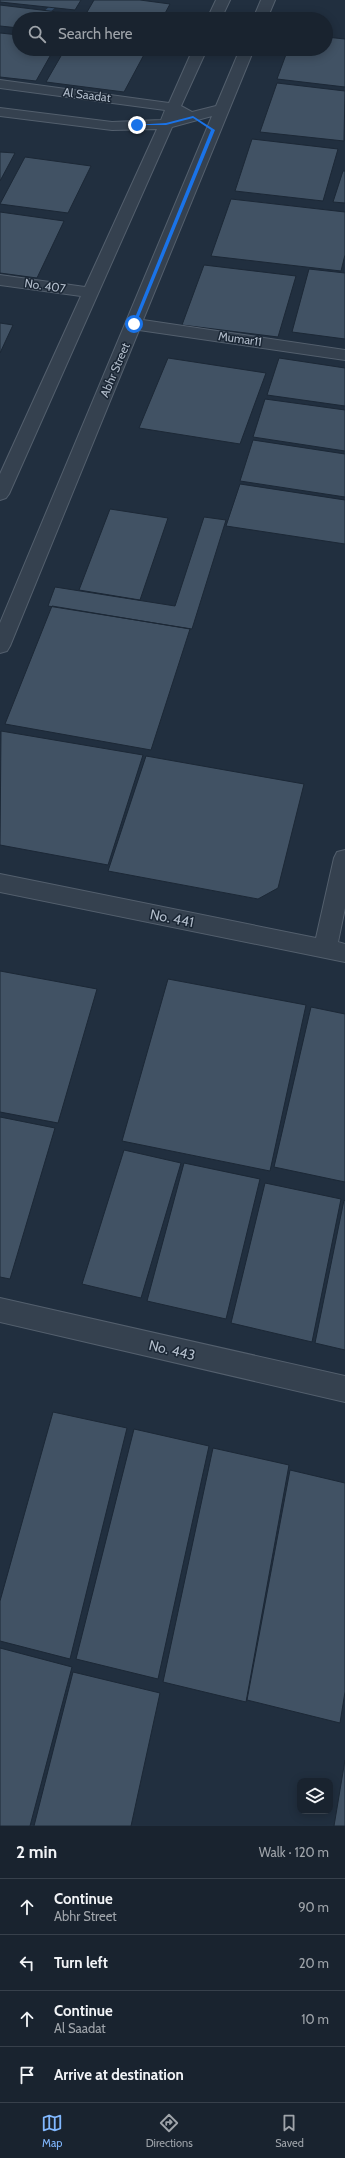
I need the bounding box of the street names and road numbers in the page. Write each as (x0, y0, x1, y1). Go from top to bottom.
street label: Al Saadat (62, 84, 112, 105)
street label: No. 407 (24, 275, 67, 296)
street label: Mumar11 (217, 328, 263, 349)
street label: Abhr Street (96, 340, 133, 399)
street label: No. 441 (149, 905, 195, 931)
street label: No. 443 (147, 1336, 197, 1364)

